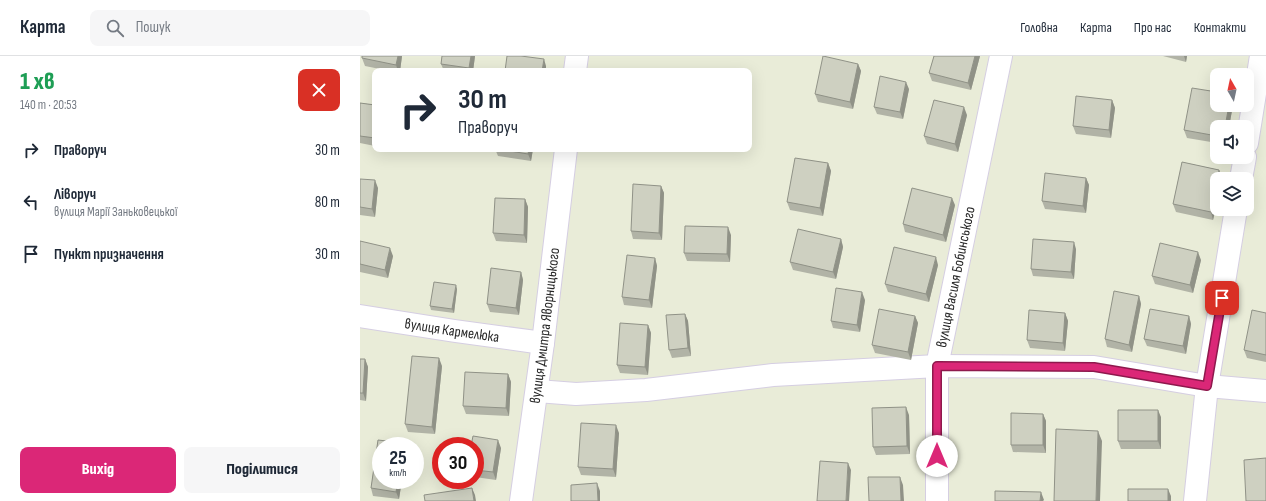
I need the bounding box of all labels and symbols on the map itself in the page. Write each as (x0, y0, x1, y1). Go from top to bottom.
north arrow (1210, 68, 1254, 112)
street label: вулиця Василя Бобинського (932, 205, 980, 349)
street label: вулиця Дмитра Яворницького (526, 247, 564, 405)
pin (1205, 281, 1239, 315)
street label: вулиця Кармелюка (403, 314, 501, 347)
position arrow (916, 435, 958, 477)
speed limit sign: 30 (432, 437, 484, 489)

